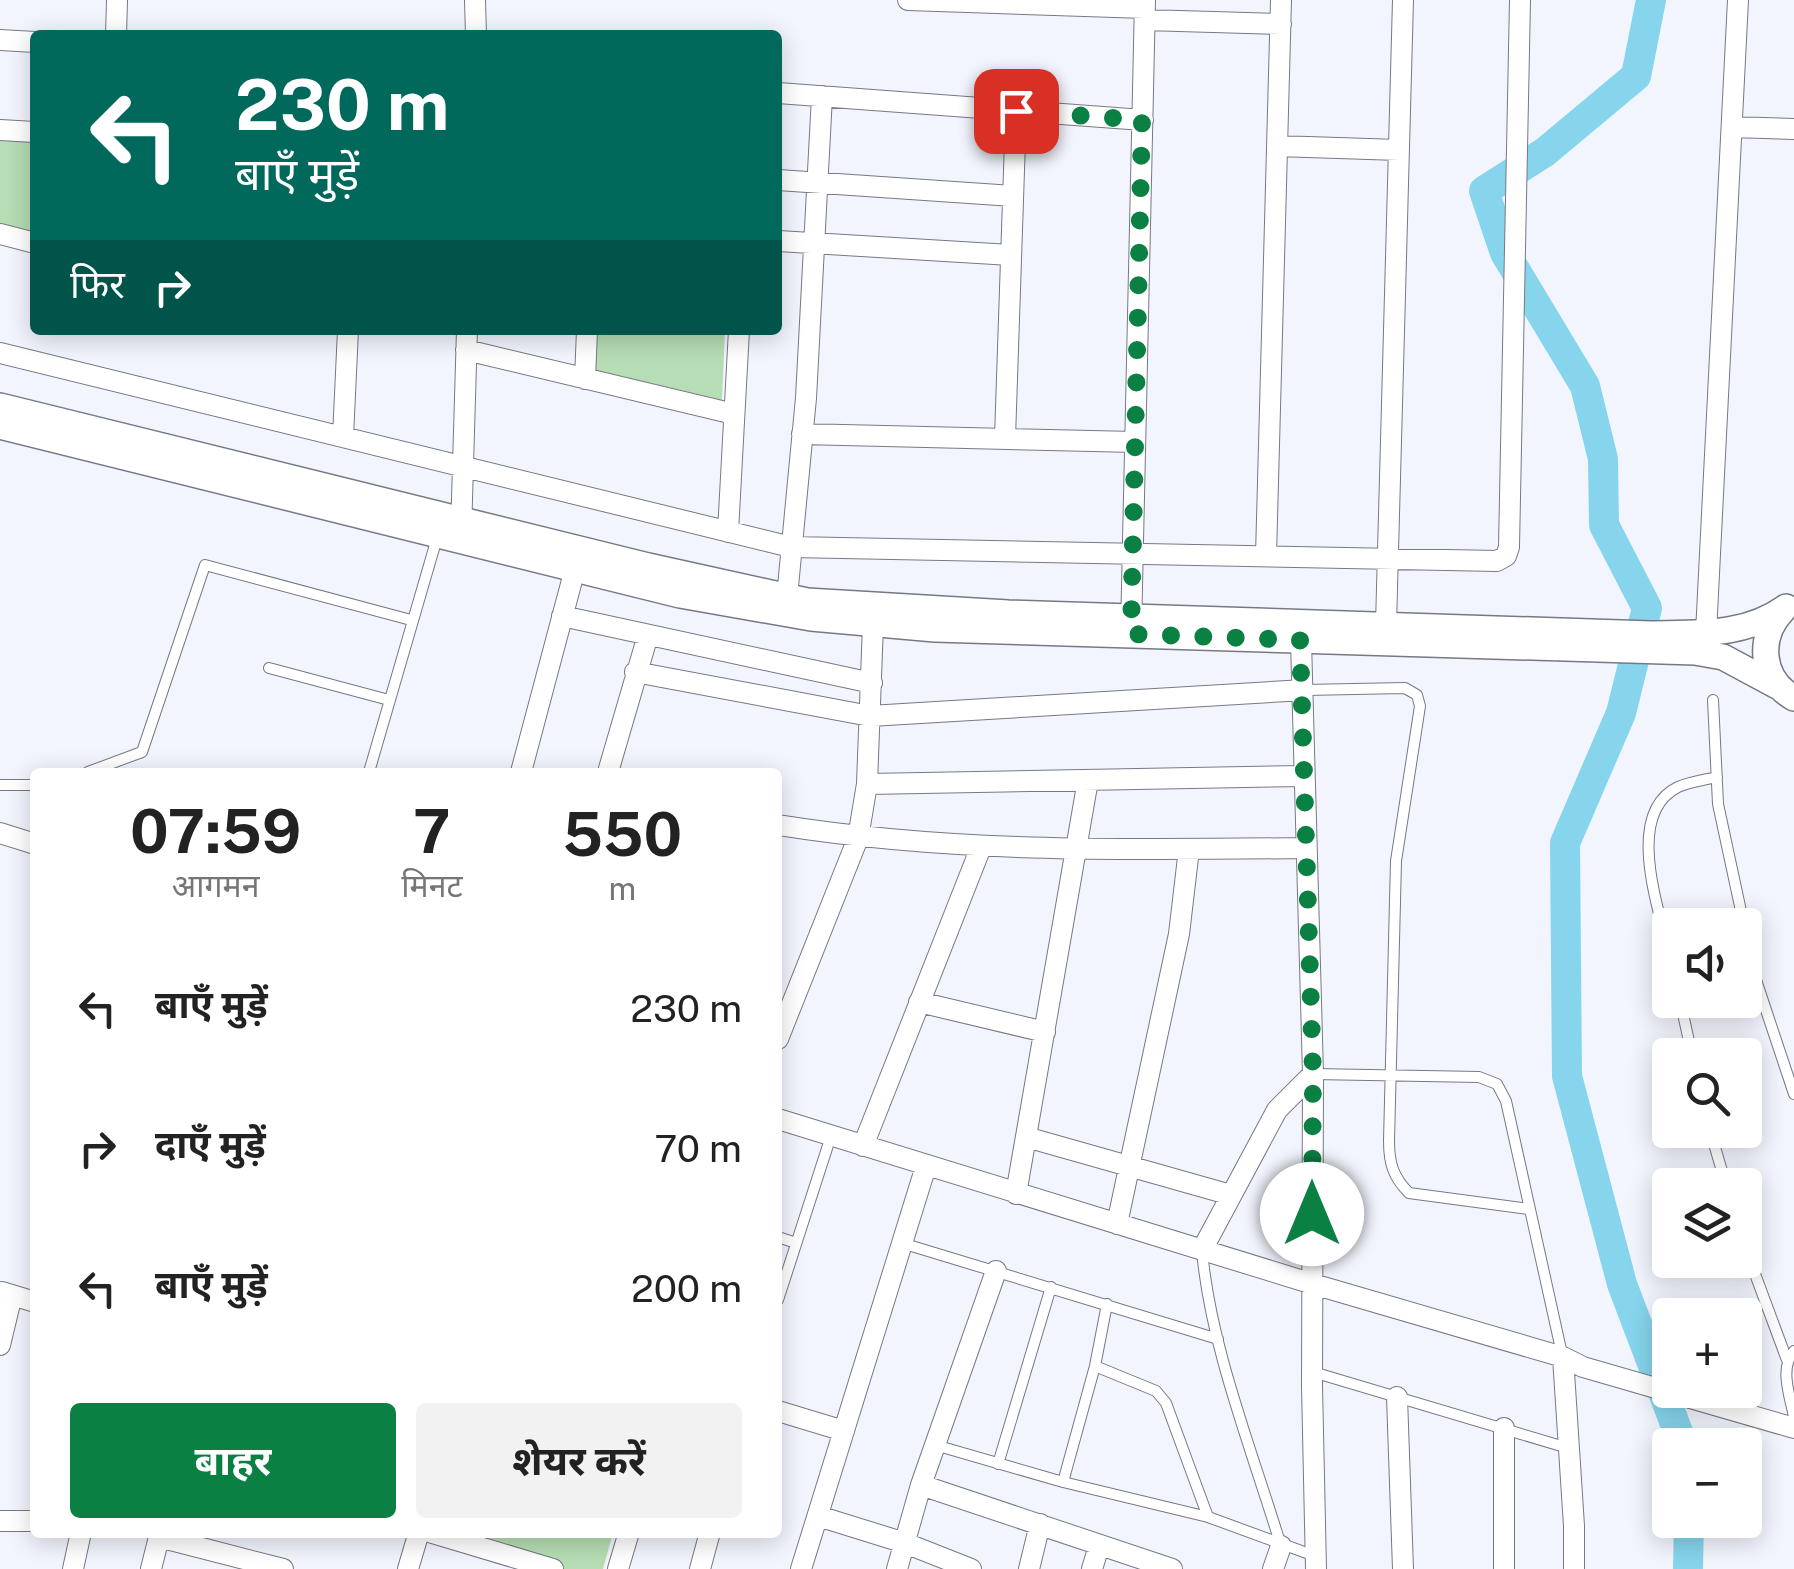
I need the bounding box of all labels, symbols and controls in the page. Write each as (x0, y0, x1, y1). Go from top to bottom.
text: 230 m (235, 63, 449, 146)
pin (974, 69, 1059, 154)
icon: left (70, 70, 200, 200)
icon: arrive (989, 84, 1044, 139)
text: बाएँ मुड़ें (235, 147, 359, 200)
icon: right (145, 260, 200, 315)
text: फिर (70, 262, 125, 307)
text: 07:59 (130, 796, 301, 867)
text: 7 (413, 796, 451, 867)
text: 550 (562, 799, 682, 870)
text: आगमन (172, 867, 259, 904)
text: मिनट (401, 867, 463, 904)
text: m (608, 870, 636, 907)
map controls (1652, 908, 1762, 1538)
button: sound (1652, 908, 1762, 1018)
icon: left (70, 981, 125, 1036)
text: बाएँ मुड़ें (155, 982, 268, 1027)
text: 230 m (630, 986, 742, 1031)
button: search (1652, 1038, 1762, 1148)
icon: right (70, 1121, 125, 1176)
text: दाएँ मुड़ें (155, 1122, 266, 1167)
text: 70 m (655, 1126, 742, 1171)
position arrow (1260, 1162, 1364, 1266)
button: layers (1652, 1168, 1762, 1278)
icon: left (70, 1261, 125, 1316)
text: बाएँ मुड़ें (155, 1262, 268, 1307)
text: 200 m (631, 1266, 742, 1311)
button: + (1652, 1298, 1762, 1408)
button: बाहर (70, 1403, 396, 1518)
button: शेयर करें (416, 1403, 742, 1518)
button: − (1652, 1428, 1762, 1538)

